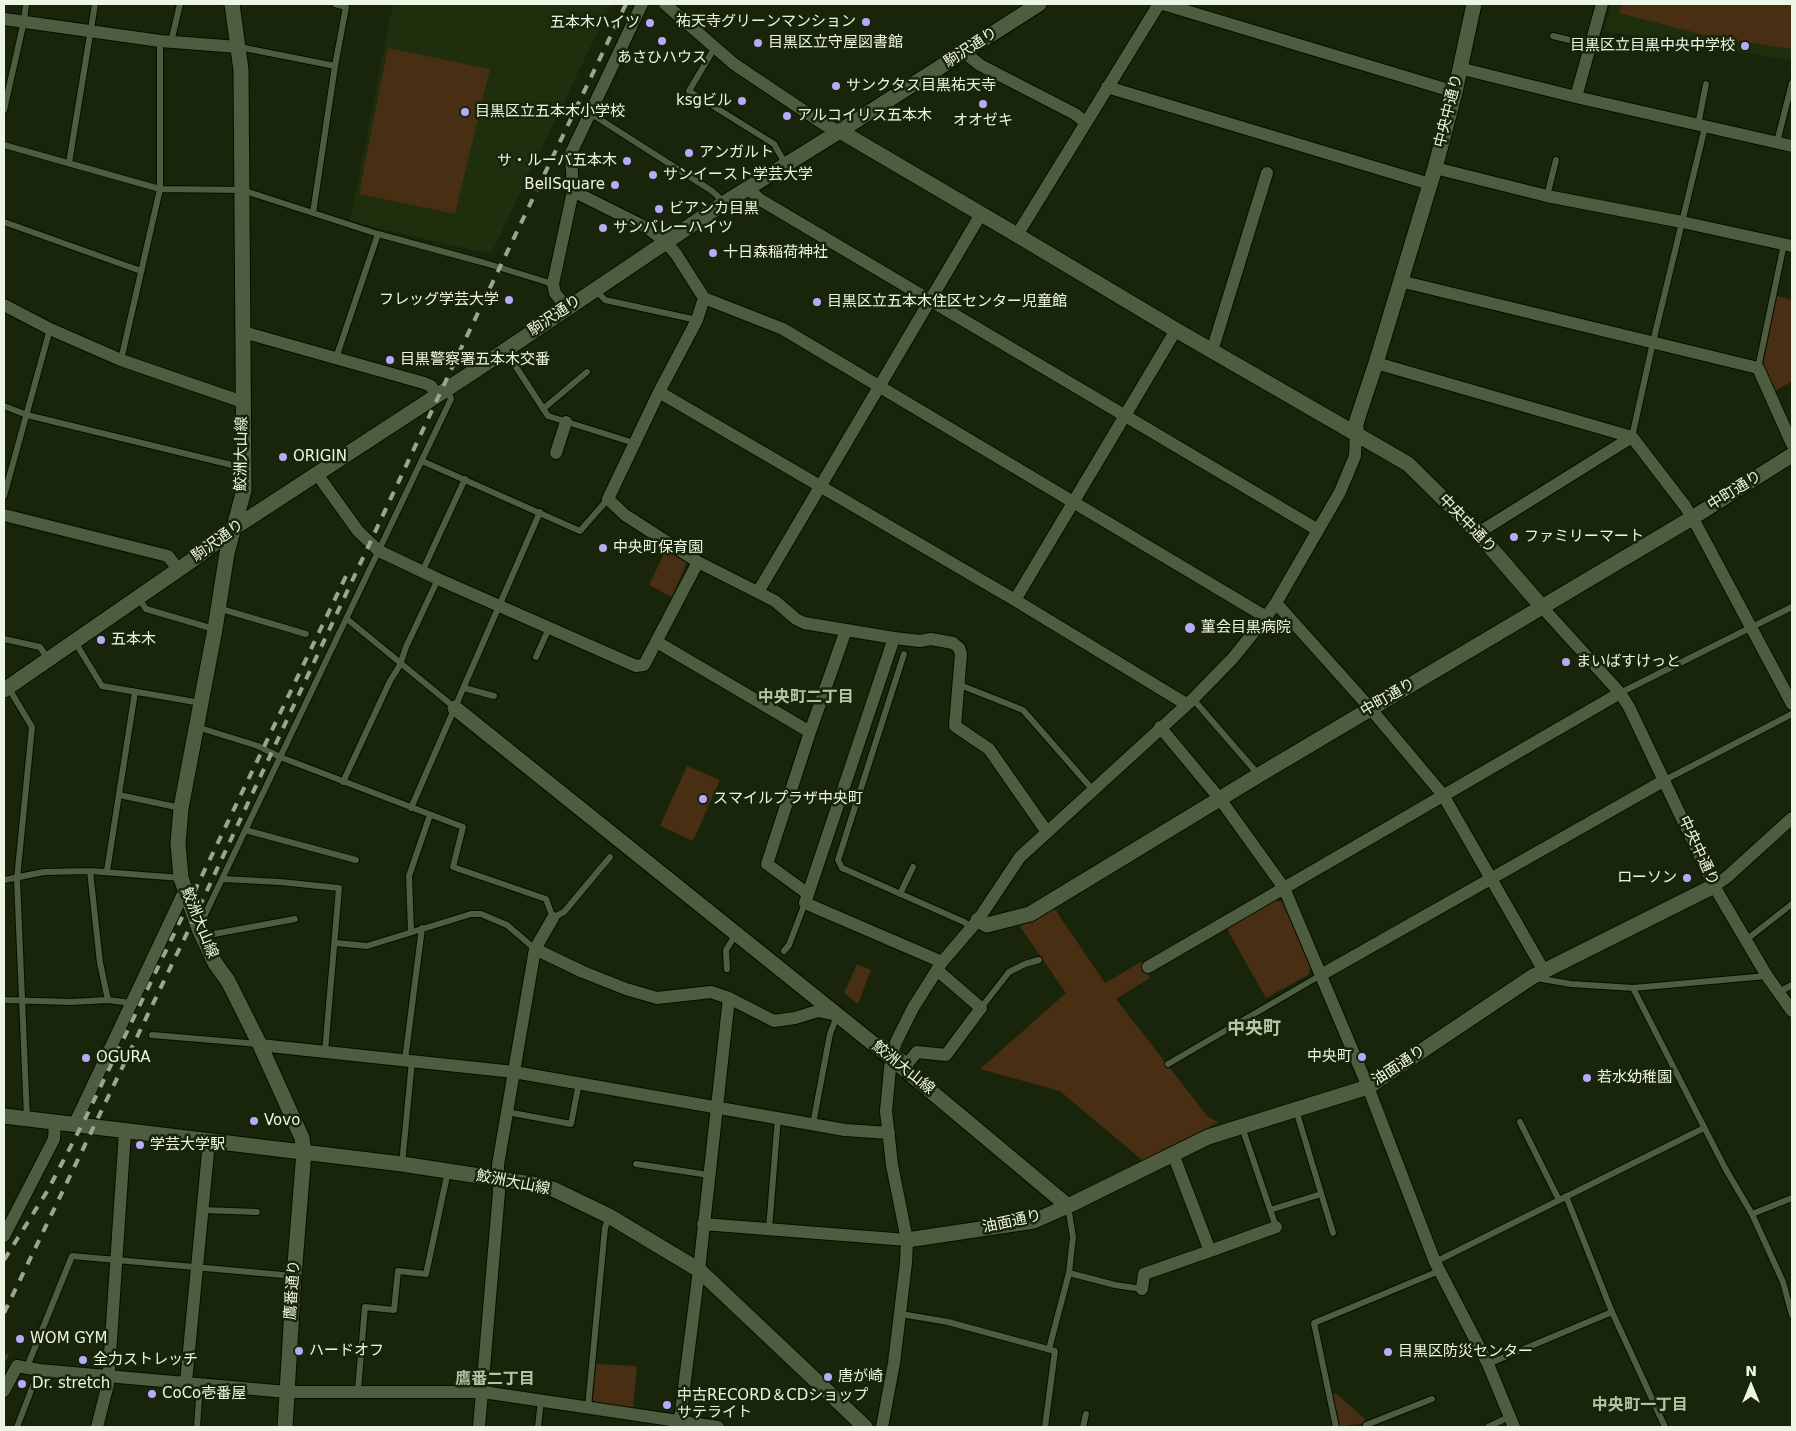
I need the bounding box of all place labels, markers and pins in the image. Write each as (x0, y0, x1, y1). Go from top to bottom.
place label: 祐天寺グリーンマンション (676, 13, 856, 31)
place label: 五本木ハイツ (550, 14, 640, 32)
marker: 祐天寺グリーンマンション (860, 16, 872, 28)
marker: 五本木ハイツ (644, 17, 656, 29)
place label: 目黒区立守屋図書館 (768, 34, 903, 52)
marker: あさひハウス (656, 35, 668, 47)
marker: 目黒区立守屋図書館 (752, 37, 764, 49)
place label: 目黒区立目黒中央中学校 (1570, 37, 1735, 55)
marker: 目黒区立目黒中央中学校 (1739, 40, 1751, 52)
place label: あさひハウス (617, 49, 707, 67)
place label: サンクタス目黒祐天寺 (846, 77, 996, 95)
marker: サンクタス目黒祐天寺 (830, 80, 842, 92)
place label: ksgビル (676, 92, 732, 110)
marker: ksgビル (736, 95, 748, 107)
marker: オオゼキ (977, 98, 989, 110)
place label: 目黒区立五本木小学校 (475, 103, 625, 121)
marker: 目黒区立五本木小学校 (459, 106, 471, 118)
place label: アルコイリス五本木 (797, 107, 932, 125)
marker: アルコイリス五本木 (781, 110, 793, 122)
place label: オオゼキ (953, 112, 1013, 130)
place label: アンガルト (699, 144, 774, 162)
marker: アンガルト (683, 147, 695, 159)
place label: サ・ルーバ五本木 (497, 152, 617, 170)
marker: サ・ルーバ五本木 (621, 155, 633, 167)
place label: サンイースト学芸大学 (663, 166, 813, 184)
marker: サンイースト学芸大学 (647, 169, 659, 181)
place label: BellSquare (524, 176, 605, 194)
marker: BellSquare (609, 179, 621, 191)
place label: ビアンカ目黒 (669, 200, 759, 218)
marker: ビアンカ目黒 (653, 203, 665, 215)
place label: サンバレーハイツ (613, 219, 733, 237)
marker: サンバレーハイツ (597, 222, 609, 234)
place label: 十日森稲荷神社 (723, 244, 828, 262)
marker: 十日森稲荷神社 (707, 247, 719, 259)
place label: フレッグ学芸大学 (379, 291, 499, 309)
place label: 目黒区立五本木住区センター児童館 (827, 293, 1067, 311)
marker: フレッグ学芸大学 (503, 294, 515, 306)
marker: 目黒区立五本木住区センター児童館 (811, 296, 823, 308)
place label: 目黒警察署五本木交番 (400, 351, 550, 369)
marker: 目黒警察署五本木交番 (384, 354, 396, 366)
place label: ORIGIN (293, 448, 347, 466)
marker: ORIGIN (277, 451, 289, 463)
place label: ファミリーマート (1524, 528, 1644, 546)
marker: ファミリーマート (1508, 531, 1520, 543)
place label: 中央町保育園 (613, 539, 703, 557)
marker: 中央町保育園 (597, 542, 609, 554)
place label: 菫会目黒病院 (1201, 619, 1291, 637)
marker: 菫会目黒病院 (1183, 621, 1197, 635)
place label: 五本木 (111, 631, 156, 649)
marker: 五本木 (95, 634, 107, 646)
place label: まいばすけっと (1576, 653, 1681, 671)
marker: まいばすけっと (1560, 656, 1572, 668)
place label: スマイルプラザ中央町 (713, 790, 863, 808)
marker: スマイルプラザ中央町 (697, 793, 709, 805)
place label: ローソン (1617, 869, 1677, 887)
marker: ローソン (1681, 872, 1693, 884)
place label: 中央町 (1307, 1048, 1352, 1066)
place label: OGURA (96, 1049, 150, 1067)
marker: 中央町 (1356, 1051, 1368, 1063)
marker: OGURA (80, 1052, 92, 1064)
place label: 若水幼稚園 (1597, 1069, 1672, 1087)
marker: 若水幼稚園 (1581, 1072, 1593, 1084)
place label: Vovo (264, 1112, 300, 1130)
marker: Vovo (248, 1115, 260, 1127)
place label: 学芸大学駅 (150, 1136, 225, 1154)
marker: 学芸大学駅 (134, 1139, 146, 1151)
place label: WOM GYM (30, 1330, 107, 1348)
marker: WOM GYM (14, 1333, 26, 1345)
place label: ハードオフ (309, 1342, 384, 1360)
place label: 目黒区防災センター (1398, 1343, 1533, 1361)
marker: ハードオフ (293, 1345, 305, 1357)
marker: 目黒区防災センター (1382, 1346, 1394, 1358)
place label: 全力ストレッチ (93, 1351, 198, 1369)
marker: 全力ストレッチ (77, 1354, 89, 1366)
place label: 唐が崎 (838, 1368, 883, 1386)
marker: 唐が崎 (822, 1371, 834, 1383)
place label: Dr. stretch (32, 1375, 110, 1393)
marker: Dr. stretch (16, 1378, 28, 1390)
place label: CoCo壱番屋 (162, 1385, 246, 1403)
place label: 中古RECORD＆CDショップ サテライト (677, 1387, 868, 1422)
marker: CoCo壱番屋 (146, 1388, 158, 1400)
marker: 中古RECORD＆CDショップ サテライト (661, 1399, 673, 1411)

